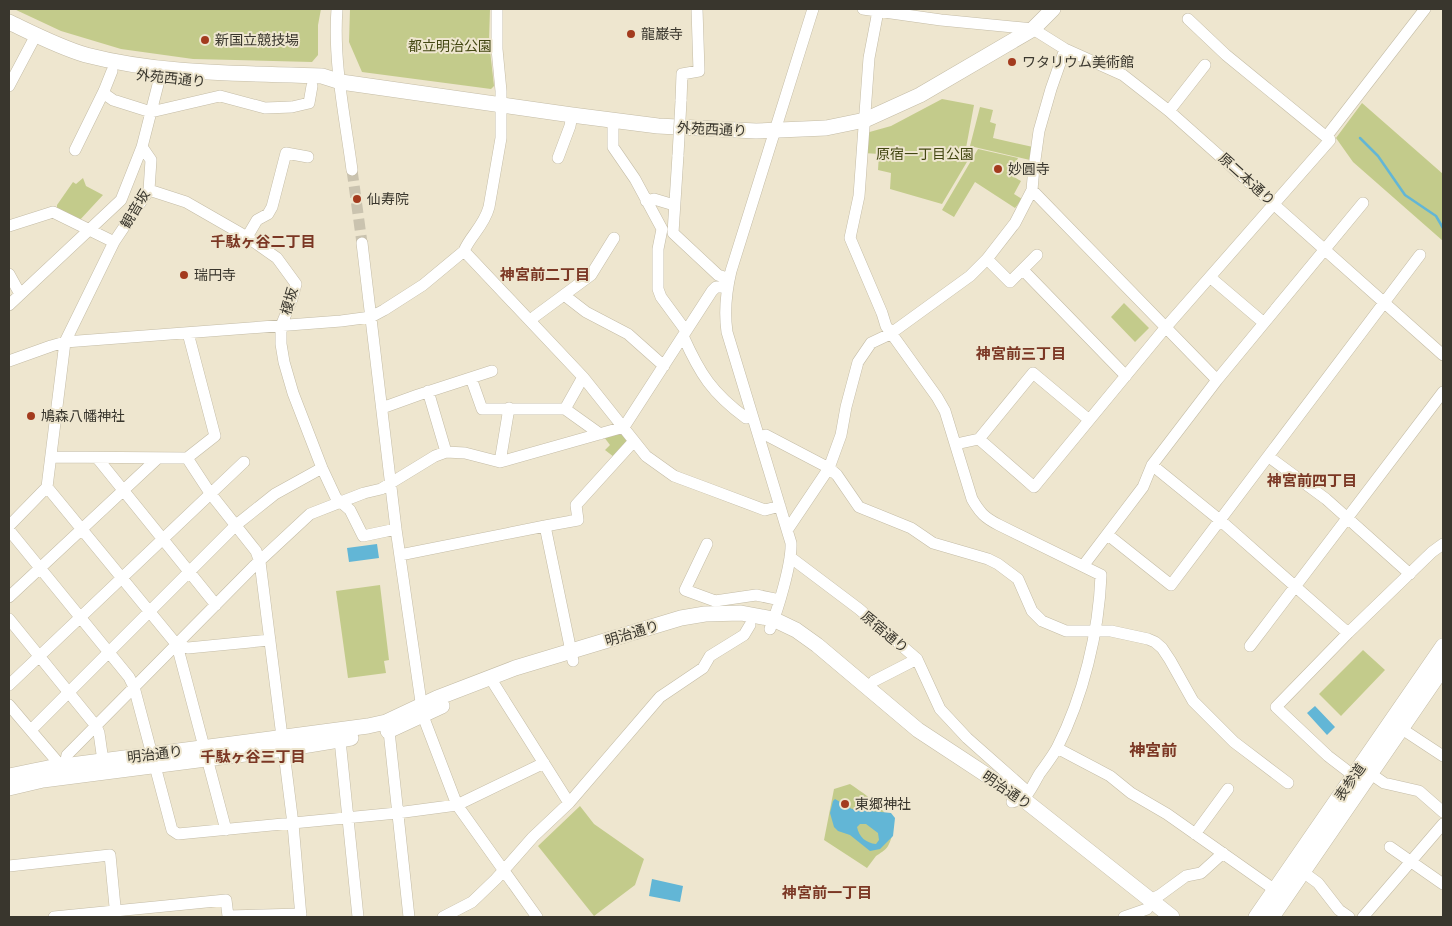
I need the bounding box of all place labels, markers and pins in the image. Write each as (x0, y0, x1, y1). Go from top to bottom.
place label: 龍巌寺 (641, 25, 683, 43)
marker: 龍巌寺 (625, 28, 637, 40)
place label: 新国立競技場 (215, 31, 299, 49)
marker: 新国立競技場 (199, 34, 211, 46)
place label: ワタリウム美術館 (1022, 53, 1134, 71)
marker: ワタリウム美術館 (1006, 56, 1018, 68)
place label: 妙圓寺 (1008, 160, 1050, 178)
marker: 妙圓寺 (992, 163, 1004, 175)
place label: 仙寿院 (367, 190, 409, 208)
marker: 仙寿院 (351, 193, 363, 205)
place label: 瑞円寺 (194, 266, 236, 284)
marker: 瑞円寺 (178, 269, 190, 281)
place label: 鳩森八幡神社 (41, 407, 125, 425)
marker: 鳩森八幡神社 (25, 410, 37, 422)
place label: 東郷神社 (855, 795, 911, 813)
marker: 東郷神社 (839, 798, 851, 810)

